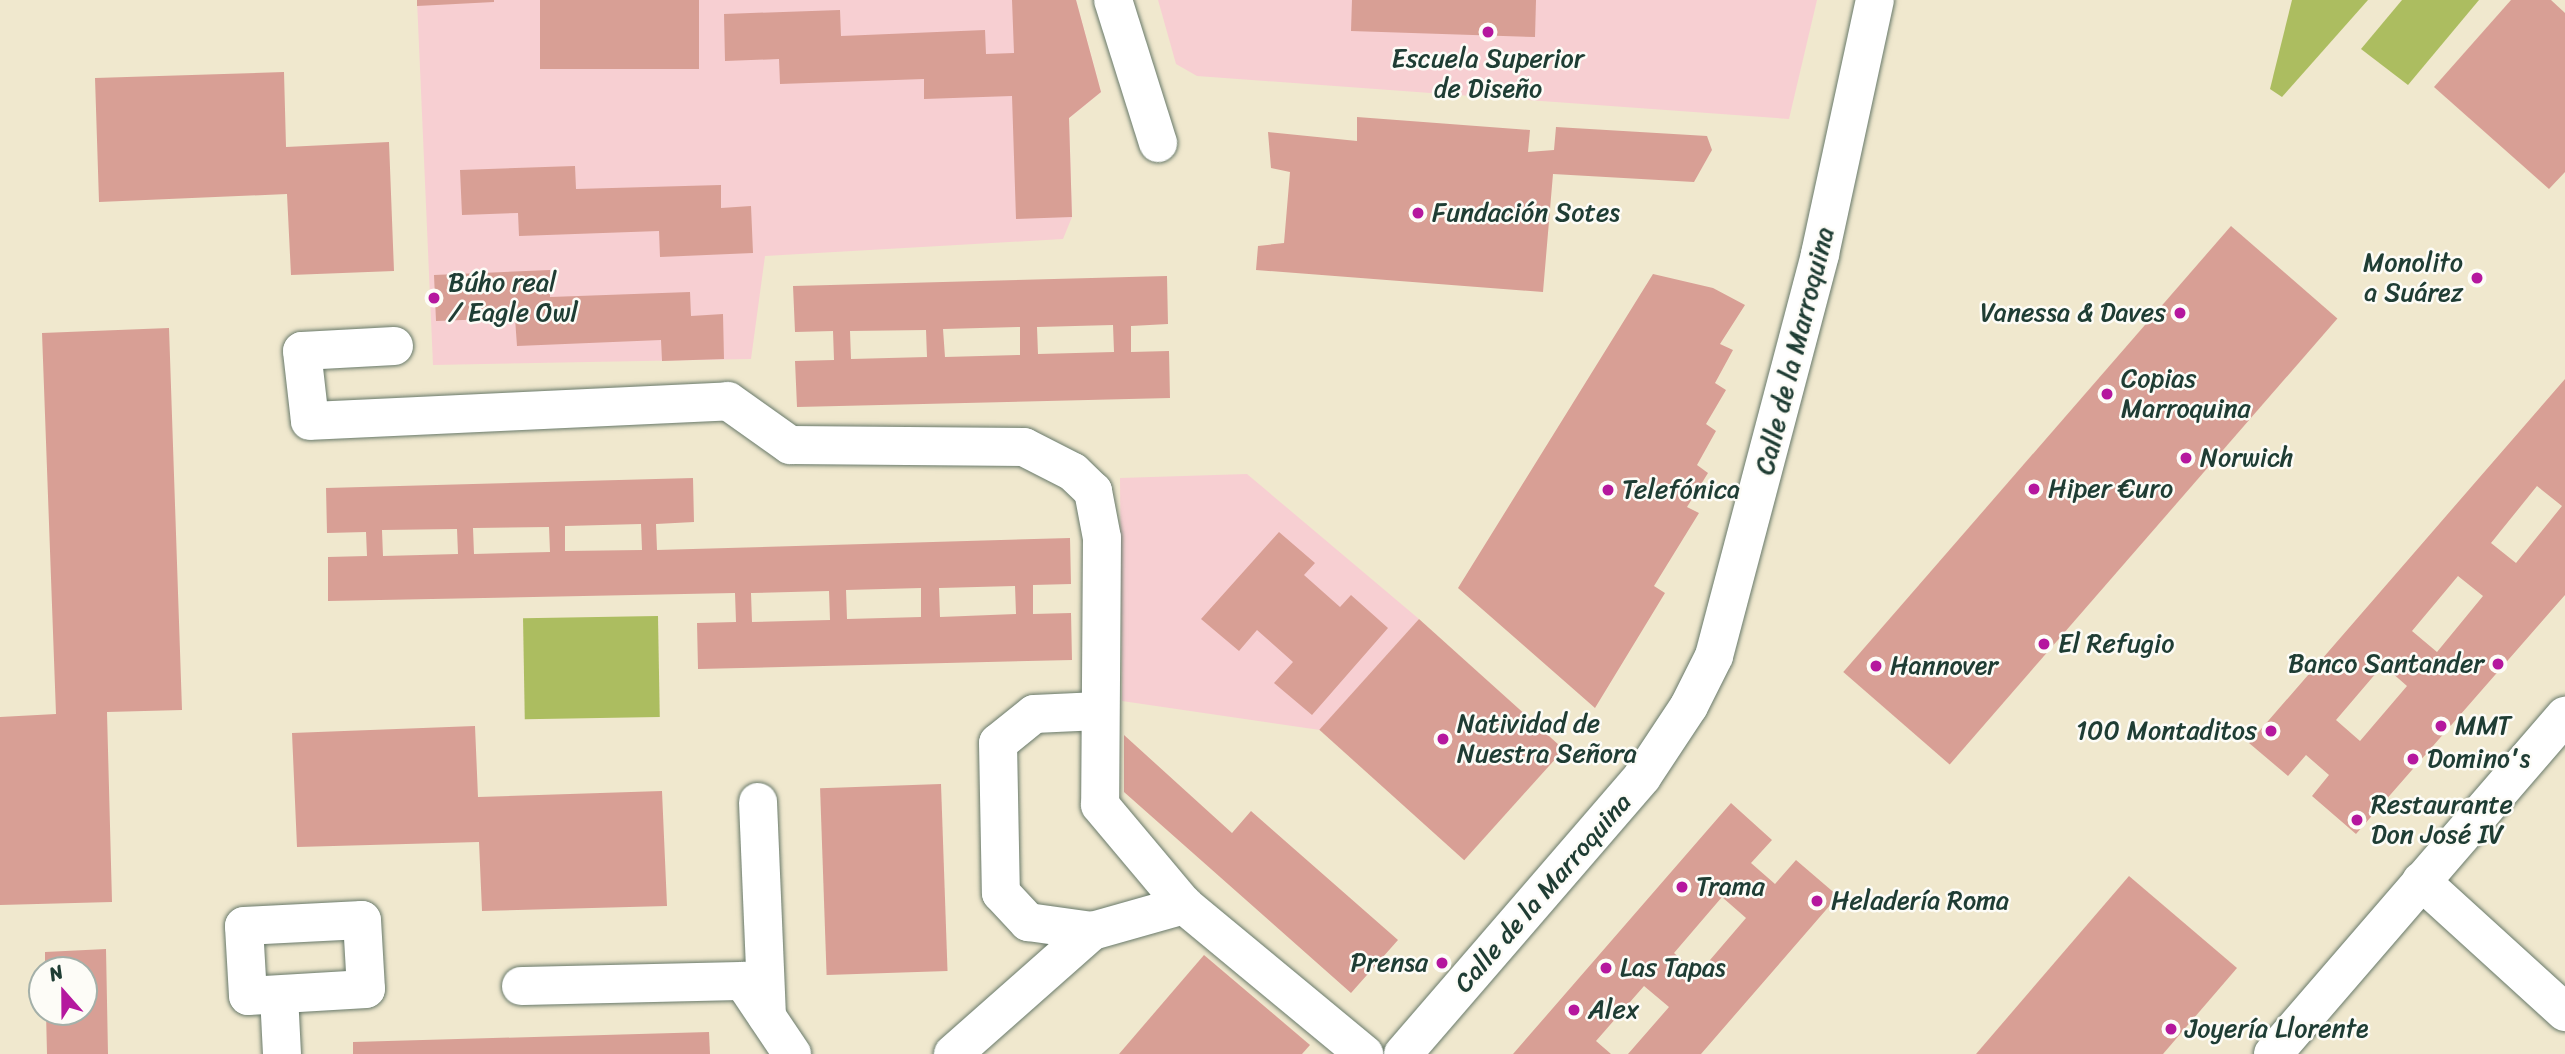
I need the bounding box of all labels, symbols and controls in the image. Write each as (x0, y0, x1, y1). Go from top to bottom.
marker: Escuela Superior de Diseño (1480, 24, 1496, 40)
place label: Escuela Superior de Diseño (1392, 43, 1584, 104)
place label: Fundación Sotes (1432, 197, 1621, 229)
marker: Fundación Sotes (1410, 205, 1426, 221)
street label: Calle de la Marroquina (1749, 224, 1841, 478)
place label: Monolito a Suárez (2363, 247, 2463, 308)
place label: Búho real / Eagle Owl (448, 267, 578, 328)
marker: Monolito a Suárez (2469, 270, 2485, 286)
marker: Búho real / Eagle Owl (426, 290, 442, 306)
place label: Vanessa & Daves (1980, 297, 2166, 329)
marker: Vanessa & Daves (2172, 305, 2188, 321)
place label: Copias Marroquina (2121, 363, 2251, 424)
marker: Copias Marroquina (2099, 386, 2115, 402)
place label: Norwich (2200, 442, 2294, 474)
marker: Norwich (2178, 450, 2194, 466)
place label: Hiper €uro (2048, 473, 2173, 505)
place label: Telefónica (1622, 474, 1740, 506)
marker: Hiper €uro (2026, 481, 2042, 497)
marker: Telefónica (1600, 482, 1616, 498)
place label: El Refugio (2058, 628, 2175, 660)
marker: El Refugio (2036, 636, 2052, 652)
place label: Banco Santander (2289, 648, 2484, 680)
place label: Hannover (1890, 650, 1998, 682)
marker: Banco Santander (2490, 656, 2506, 672)
marker: Hannover (1868, 658, 1884, 674)
place label: Natividad de Nuestra Señora (1457, 708, 1637, 770)
place label: MMT (2455, 710, 2511, 742)
place label: 100 Montaditos (2076, 715, 2257, 747)
marker: MMT (2433, 718, 2449, 734)
marker: 100 Montaditos (2263, 723, 2279, 739)
marker: Natividad de Nuestra Señora (1435, 731, 1451, 747)
place label: Domino's (2427, 743, 2530, 775)
marker: Domino's (2405, 751, 2421, 767)
street label: Calle de la Marroquina (1448, 787, 1638, 999)
place label: Restaurante Don José IV (2371, 789, 2513, 850)
marker: Restaurante Don José IV (2349, 812, 2365, 828)
place label: Trama (1696, 871, 1765, 903)
marker: Trama (1674, 879, 1690, 895)
place label: Heladería Roma (1831, 885, 2009, 917)
marker: Heladería Roma (1809, 893, 1825, 909)
place label: Prensa (1350, 947, 1428, 979)
place label: Las Tapas (1620, 952, 1728, 984)
text: N (44, 955, 68, 991)
marker: Prensa (1434, 955, 1450, 971)
north arrow (28, 956, 98, 1026)
marker: Las Tapas (1598, 960, 1614, 976)
place label: Alex (1588, 994, 1639, 1026)
marker: Alex (1566, 1002, 1582, 1018)
place label: Joyería Llorente (2185, 1013, 2370, 1045)
marker: Joyería Llorente (2163, 1021, 2179, 1037)

